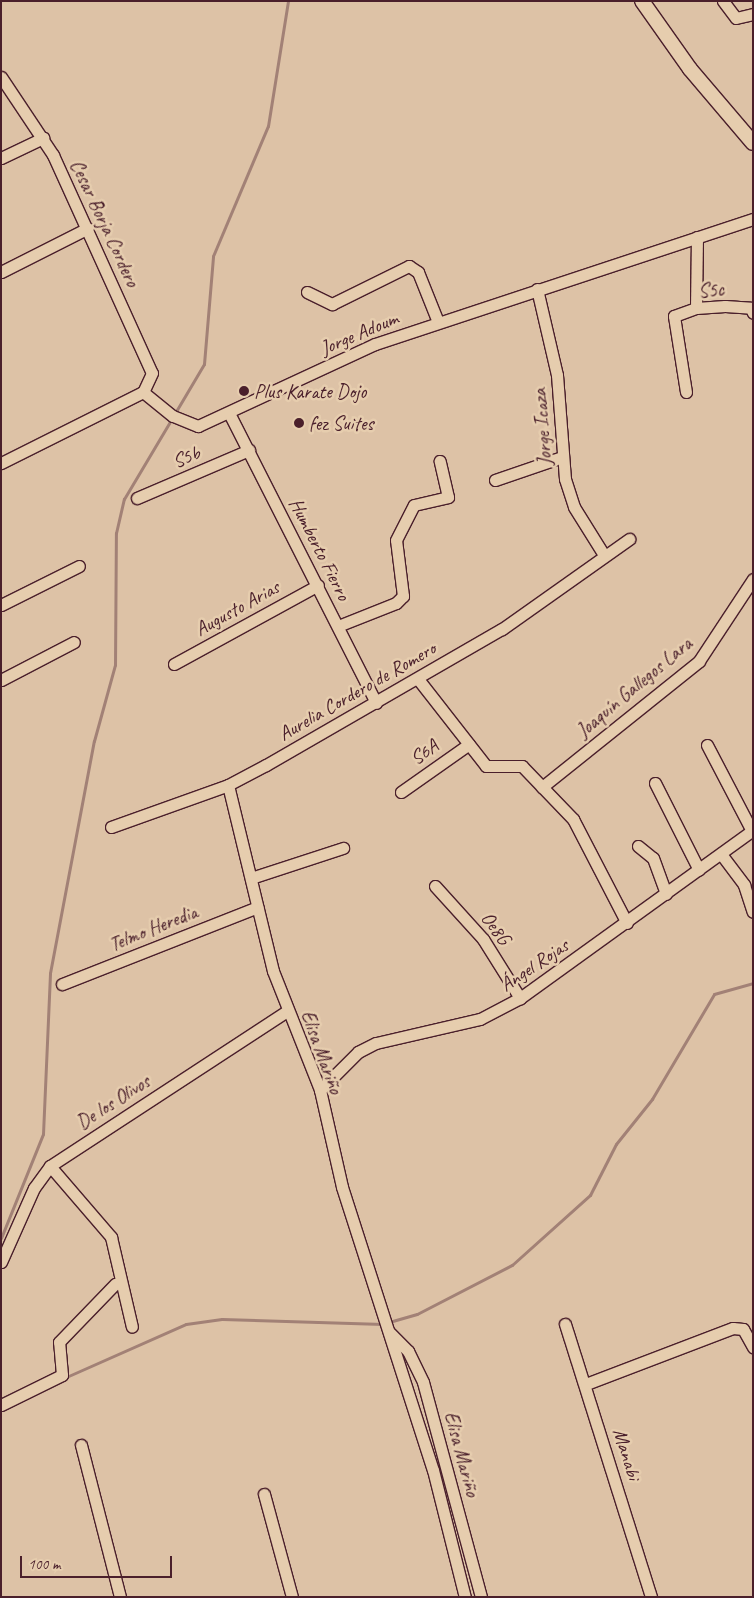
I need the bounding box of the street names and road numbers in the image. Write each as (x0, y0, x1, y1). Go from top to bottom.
street label: Cesar Borja Cordero (65, 156, 145, 290)
street label: S5c (697, 277, 725, 303)
street label: Jorge Adoum (316, 306, 402, 360)
street label: Jorge Icaza (527, 388, 557, 466)
street label: S5b (169, 441, 203, 473)
street label: Humberto Fierro (284, 494, 356, 604)
street label: Augusto Arias (191, 575, 283, 641)
street label: Joaquín Gallegos Lara (571, 632, 697, 742)
street label: Aurelia Cordero de Romero (274, 636, 440, 746)
street label: S6A (405, 734, 443, 770)
street label: Telmo Heredia (105, 899, 201, 957)
street label: Oe8G (476, 907, 516, 949)
street label: Ángel Rojas (495, 933, 573, 997)
street label: Elisa Mariño (296, 1007, 348, 1097)
street label: De los Olivos (72, 1069, 154, 1135)
street label: Elisa Mariño (439, 1409, 485, 1499)
street label: Manabi (608, 1425, 646, 1483)

